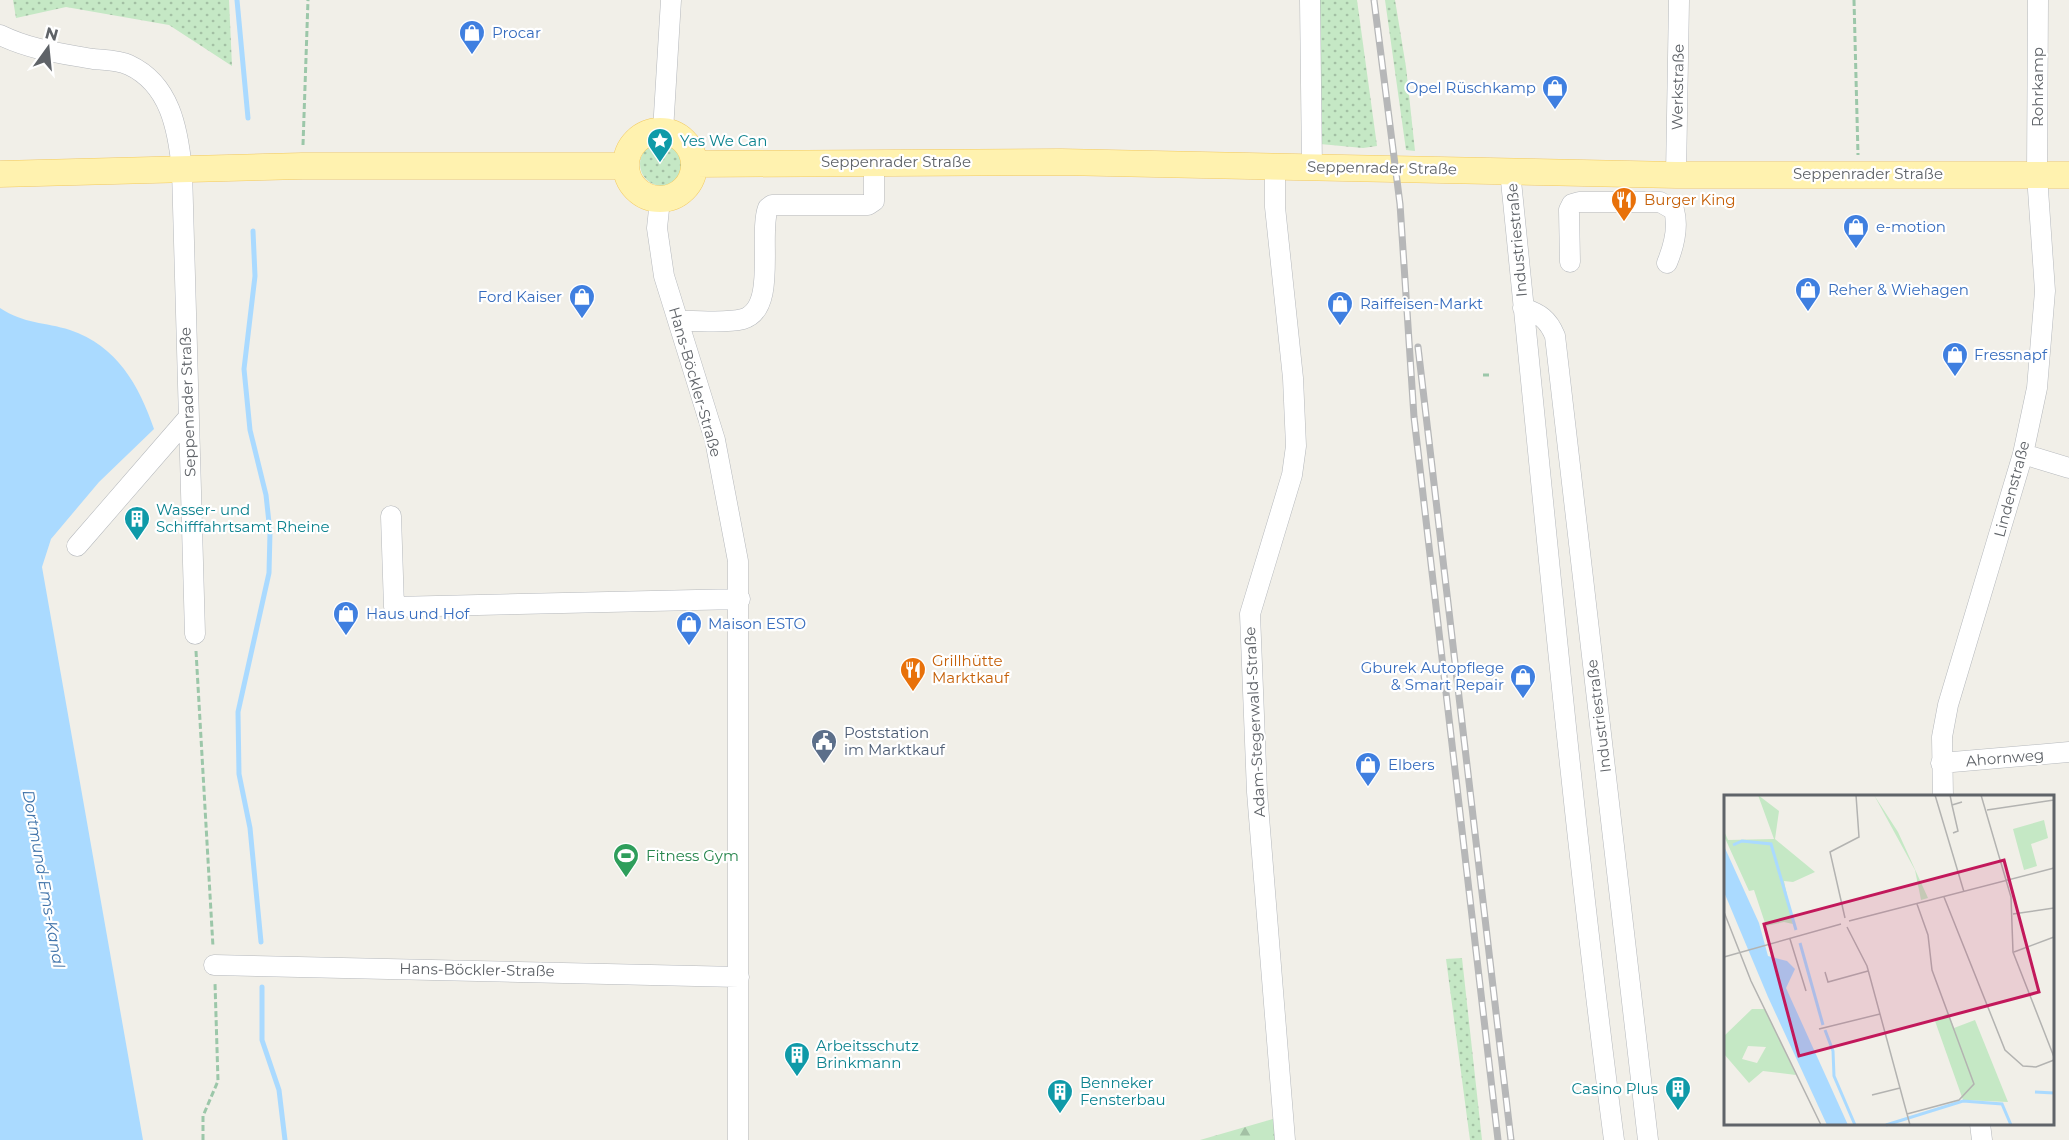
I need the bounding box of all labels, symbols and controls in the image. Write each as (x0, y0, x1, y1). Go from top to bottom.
north arrow (18, 18, 78, 78)
shop icon: Procar (457, 18, 487, 56)
text: N (43, 23, 60, 45)
place label: Procar (492, 23, 541, 42)
street label: Werkstraße (1667, 44, 1688, 130)
street label: Rohrkamp (2028, 47, 2047, 127)
shop icon: Opel Rüschkamp (1540, 73, 1570, 111)
place label: Opel Rüschkamp (1406, 78, 1536, 97)
place icon: Yes We Can (645, 126, 675, 164)
place label: Yes We Can (680, 131, 767, 150)
street label: Seppenrader Straße (821, 152, 971, 171)
street label: Seppenrader Straße (1307, 157, 1457, 178)
street label: Seppenrader Straße (1793, 164, 1943, 183)
street label: Industriestraße (1502, 182, 1531, 298)
restaurant icon: Burger King (1609, 185, 1639, 223)
place label: Burger King (1644, 190, 1736, 209)
shop icon: e-motion (1841, 212, 1871, 250)
place label: e-motion (1876, 217, 1946, 236)
shop icon: Reher & Wiehagen (1793, 275, 1823, 313)
place label: Reher & Wiehagen (1828, 280, 1969, 299)
shop icon: Ford Kaiser (567, 282, 597, 320)
place label: Ford Kaiser (478, 287, 562, 306)
shop icon: Raiffeisen-Markt (1325, 289, 1355, 327)
place label: Raiffeisen-Markt (1360, 294, 1483, 313)
street label: Hans-Böckler-Straße (665, 305, 726, 459)
street label: Seppenrader Straße (175, 327, 200, 477)
shop icon: Fressnapf (1940, 340, 1970, 378)
place label: Fressnapf (1974, 345, 2048, 364)
street label: Lindenstraße (1990, 439, 2034, 539)
place label: Wasser- und Schifffahrtsamt Rheine (156, 500, 330, 536)
building icon: Wasser- und Schifffahrtsamt Rheine (122, 504, 152, 542)
shop icon: Haus und Hof (331, 599, 361, 637)
place label: Haus und Hof (366, 604, 470, 623)
shop icon: Maison ESTO (674, 609, 704, 647)
place label: Maison ESTO (708, 614, 806, 633)
street label: Adam-Stegerwald-Straße (1240, 626, 1269, 818)
place label: Grillhütte Marktkauf (932, 651, 1010, 687)
restaurant icon: Grillhütte Marktkauf (898, 655, 928, 693)
place label: Gburek Autopflege & Smart Repair (1361, 658, 1504, 694)
street label: Industriestraße (1582, 658, 1615, 774)
shop icon: Gburek Autopflege & Smart Repair (1508, 662, 1538, 700)
place label: Poststation im Marktkauf (844, 723, 946, 759)
public building icon: Poststation im Marktkauf (809, 727, 839, 765)
street label: Ahornweg (1965, 745, 2045, 770)
shop icon: Elbers (1353, 750, 1383, 788)
place label: Elbers (1388, 755, 1435, 774)
water label: Dortmund-Ems-Kanal (18, 788, 69, 970)
inset map (1724, 795, 2054, 1125)
sports icon: Fitness Gym (611, 841, 641, 879)
place label: Fitness Gym (646, 846, 739, 865)
street label: Hans-Böckler-Straße (399, 959, 555, 980)
place label: Arbeitsschutz Brinkmann (816, 1036, 919, 1072)
building icon: Arbeitsschutz Brinkmann (782, 1040, 812, 1078)
place label: Benneker Fensterbau (1080, 1073, 1166, 1109)
building icon: Casino Plus (1663, 1074, 1693, 1112)
building icon: Benneker Fensterbau (1045, 1077, 1075, 1115)
place label: Casino Plus (1572, 1079, 1658, 1098)

